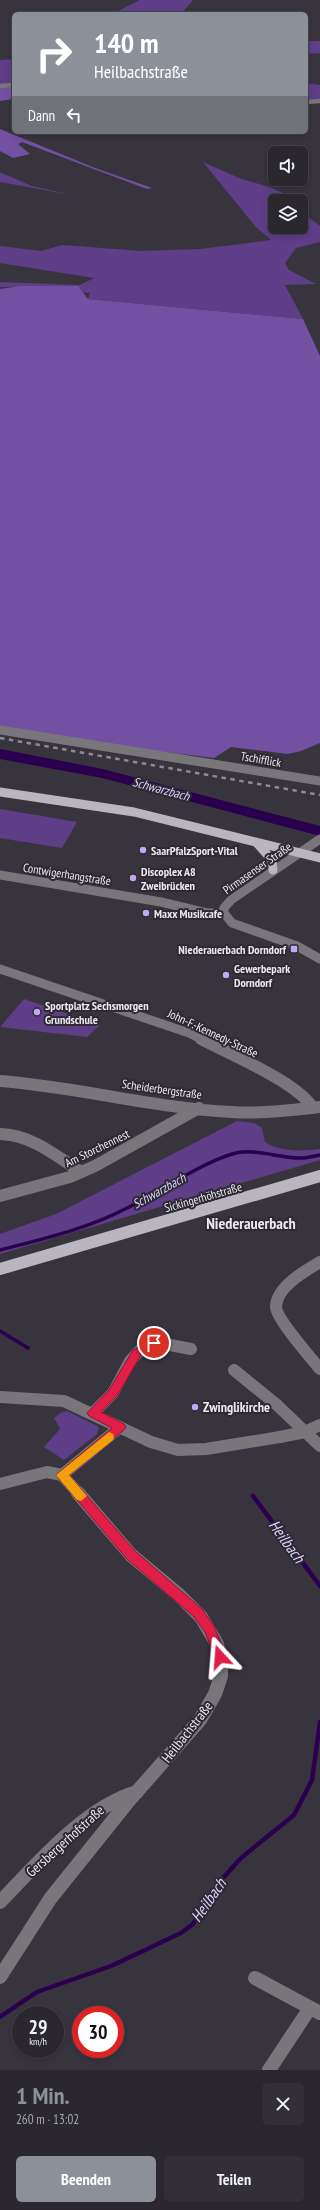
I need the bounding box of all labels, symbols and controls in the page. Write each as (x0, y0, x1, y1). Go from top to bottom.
text: 140 m (94, 24, 158, 61)
icon: right (28, 28, 80, 80)
text: Heilbachstraße (94, 60, 188, 83)
icon: left (63, 104, 85, 126)
text: Dann (28, 106, 55, 125)
map controls (268, 146, 308, 234)
button: sound (268, 146, 308, 186)
button: layers (268, 194, 308, 234)
street label: Tschifflick (240, 748, 283, 770)
water label: Schwarzbach (131, 773, 193, 805)
street label: Pirmasenser Straße (220, 839, 294, 897)
place label: SaarPfalzSport-Vital (151, 843, 238, 858)
marker: SaarPfalzSport-Vital (138, 845, 148, 855)
street label: Contwigerhangstraße (22, 860, 112, 888)
place label: Discoplex A8 Zweibrücken (141, 864, 196, 893)
marker: Discoplex A8 Zweibrücken (128, 873, 138, 883)
place label: Maxx Musikcafe (154, 906, 222, 921)
marker: Maxx Musikcafe (141, 908, 151, 918)
place label: Niederauerbach Dorndorf (178, 942, 287, 957)
marker: Niederauerbach Dorndorf (289, 944, 299, 954)
place label: Gewerbepark Dorndorf (234, 961, 290, 990)
marker: Gewerbepark Dorndorf (221, 970, 231, 980)
place label: Sportplatz Sechsmorgen Grundschule (45, 998, 149, 1027)
street label: John-F.-Kennedy-Straße (165, 1005, 261, 1061)
marker: Sportplatz Sechsmorgen Grundschule (32, 1007, 42, 1017)
street label: Scheiderbergstraße (121, 1076, 203, 1102)
street label: Am Storchennest (62, 1126, 132, 1170)
water label: Schwarzbach (129, 1169, 190, 1213)
street label: Sickingerhöhstraße (162, 1179, 244, 1215)
district label: Niederauerbach (206, 1213, 296, 1233)
pin (137, 1326, 171, 1360)
icon: arrive (143, 1332, 165, 1354)
place label: Zwinglikirche (203, 1398, 270, 1416)
marker: Zwinglikirche (190, 1402, 200, 1412)
water label: Heilbach (265, 1516, 310, 1567)
position arrow (199, 1636, 241, 1678)
street label: Heilbachstraße (157, 1698, 217, 1766)
street label: Gersbergerhofstraße (22, 1801, 108, 1881)
water label: Heilbach (186, 1874, 231, 1926)
speed limit sign: 30 (72, 2006, 124, 2058)
text: 29 (28, 2014, 48, 2040)
text: km/h (29, 2035, 47, 2048)
text: 1 Min. (16, 2080, 70, 2111)
button: close (262, 2083, 304, 2125)
text: 260 m · 13:02 (16, 2111, 79, 2128)
button: Beenden (16, 2156, 156, 2202)
button: Teilen (164, 2156, 304, 2202)

